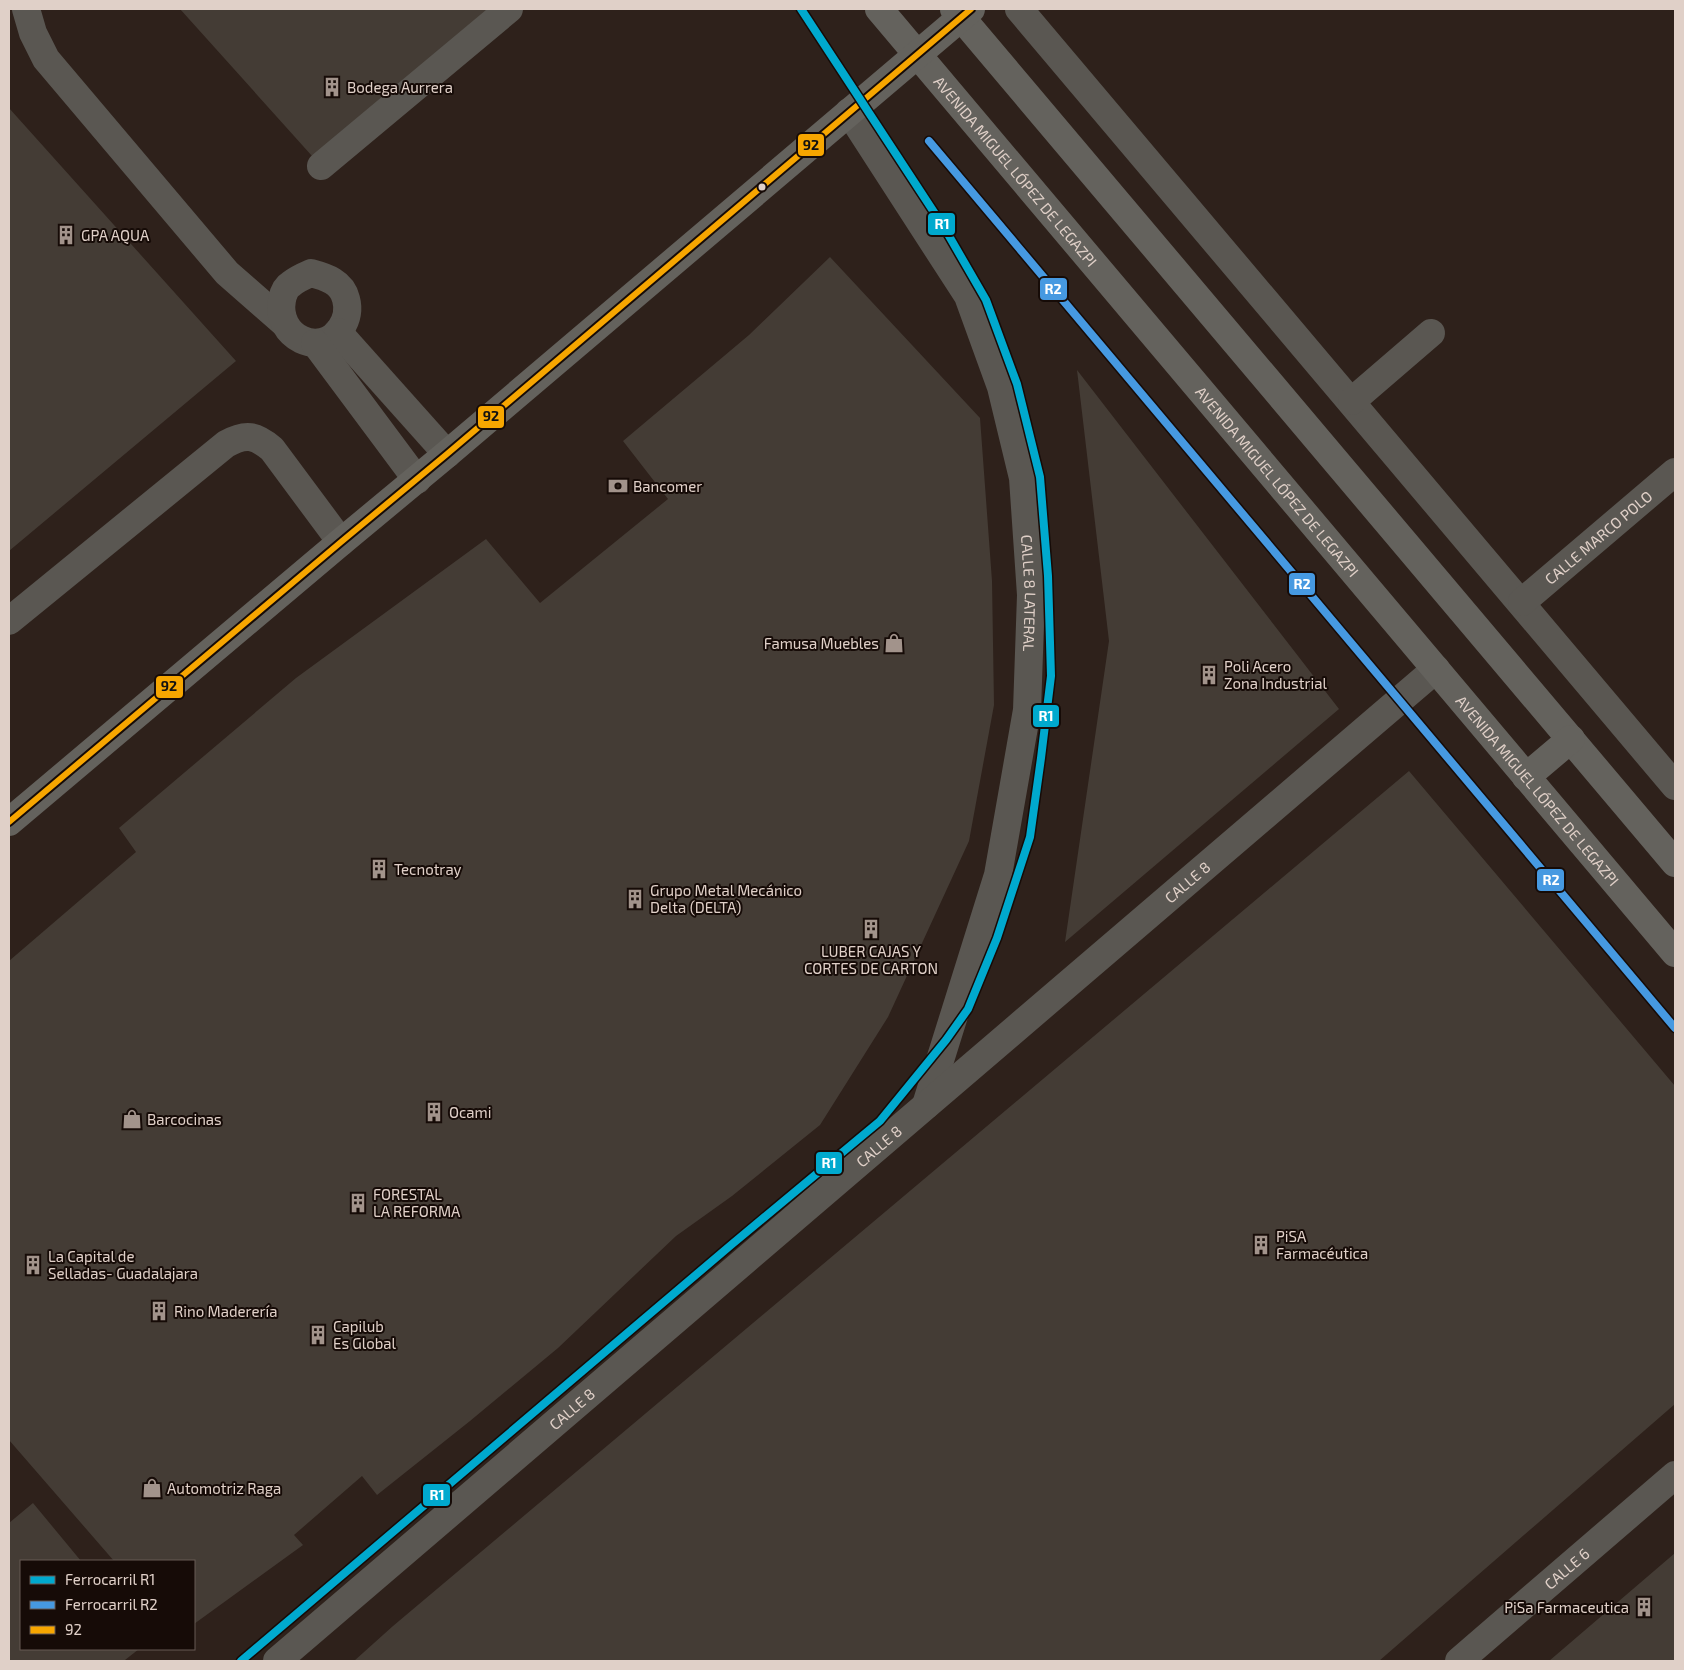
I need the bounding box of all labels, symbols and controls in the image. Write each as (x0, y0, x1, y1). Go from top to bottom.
street label: AVENIDA MIGUEL LÓPEZ DE LEGAZPI (930, 72, 1101, 270)
building icon: Bodega Aurrera (321, 76, 343, 98)
place label: Bodega Aurrera (347, 78, 453, 96)
line badge: 92 (797, 133, 825, 157)
text: 92 (803, 136, 819, 153)
unlabelled marker (757, 182, 767, 192)
line badge: R1 (927, 212, 956, 236)
text: R1 (934, 215, 950, 232)
building icon: GPA AQUA (55, 224, 77, 246)
place label: GPA AQUA (81, 226, 150, 245)
line badge: R2 (1039, 277, 1068, 301)
text: R2 (1044, 280, 1062, 297)
street label: AVENIDA MIGUEL LÓPEZ DE LEGAZPI (1192, 383, 1363, 580)
line badge: 92 (477, 405, 505, 429)
text: 92 (483, 407, 499, 424)
bank icon: Bancomer (607, 475, 629, 497)
place label: Bancomer (633, 477, 702, 495)
street label: CALLE MARCO POLO (1541, 487, 1656, 588)
street label: CALLE 8 LATERAL (1018, 534, 1040, 652)
line badge: R2 (1288, 572, 1316, 596)
text: R2 (1293, 575, 1311, 592)
shop icon: Famusa Muebles (883, 632, 905, 654)
place label: Famusa Muebles (764, 634, 879, 652)
place label: Poli Acero Zona Industrial (1224, 657, 1327, 692)
building icon: Poli Acero Zona Industrial (1198, 664, 1220, 686)
line badge: 92 (155, 675, 184, 699)
text: 92 (161, 677, 177, 694)
street label: AVENIDA MIGUEL LÓPEZ DE LEGAZPI (1453, 692, 1623, 889)
line badge: R1 (1032, 704, 1060, 728)
text: R1 (1038, 707, 1054, 724)
building icon: Tecnotray (368, 858, 390, 880)
street label: CALLE 8 (1161, 858, 1214, 906)
place label: Tecnotray (394, 860, 462, 878)
line badge: R2 (1536, 868, 1565, 892)
text: R2 (1542, 871, 1560, 888)
place label: Grupo Metal Mecánico Delta (DELTA) (650, 881, 802, 916)
building icon: Grupo Metal Mecánico Delta (DELTA) (624, 888, 646, 910)
building icon: LUBER CAJAS Y CORTES DE CARTON (860, 918, 882, 940)
place label: LUBER CAJAS Y CORTES DE CARTON (804, 942, 938, 977)
building icon: Ocami (423, 1101, 445, 1123)
place label: Ocami (449, 1103, 491, 1121)
shop icon: Barcocinas (121, 1108, 143, 1130)
place label: Barcocinas (147, 1110, 222, 1128)
street label: CALLE 8 (852, 1122, 905, 1170)
line badge: R1 (815, 1151, 843, 1175)
text: R1 (821, 1154, 837, 1171)
place label: FORESTAL LA REFORMA (373, 1185, 461, 1220)
building icon: FORESTAL LA REFORMA (347, 1192, 369, 1214)
place label: PiSA Farmacéutica (1276, 1227, 1368, 1262)
building icon: PiSA Farmacéutica (1250, 1234, 1272, 1256)
place label: La Capital de Selladas- Guadalajara (48, 1247, 198, 1283)
building icon: La Capital de Selladas- Guadalajara (22, 1254, 44, 1276)
building icon: Rino Maderería (148, 1300, 170, 1322)
place label: Rino Maderería (174, 1302, 277, 1320)
place label: Capilub Es Global (333, 1317, 397, 1352)
building icon: Capilub Es Global (307, 1324, 329, 1346)
street label: CALLE 8 (545, 1384, 598, 1433)
shop icon: Automotriz Raga (141, 1477, 163, 1499)
place label: Automotriz Raga (167, 1479, 281, 1497)
line badge: R1 (422, 1483, 451, 1507)
text: R1 (429, 1486, 445, 1503)
street label: CALLE 6 (1540, 1544, 1593, 1593)
legend (20, 1560, 195, 1650)
text: Ferrocarril R1 (65, 1570, 155, 1588)
text: Ferrocarril R2 (65, 1595, 158, 1613)
building icon: PiSa Farmaceutica (1633, 1596, 1655, 1618)
place label: PiSa Farmaceutica (1504, 1598, 1629, 1616)
text: 92 (65, 1620, 82, 1638)

